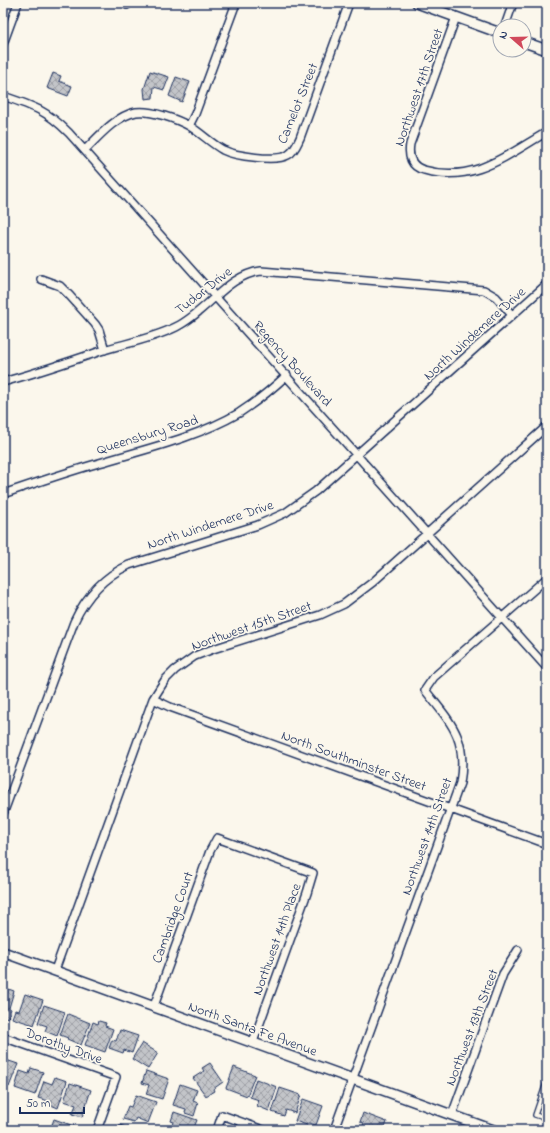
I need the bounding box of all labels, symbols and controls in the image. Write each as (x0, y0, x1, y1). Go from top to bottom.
north arrow (492, 18, 532, 58)
street label: Northwest 17th Street (389, 25, 450, 149)
text: N (495, 29, 512, 41)
street label: Camelot Street (273, 60, 324, 147)
street label: Tudor Drive (171, 262, 238, 320)
street label: North Windemere Drive (419, 282, 531, 386)
street label: Regency Boulevard (247, 316, 336, 412)
street label: Queensbury Road (94, 410, 201, 462)
street label: North Windemere Drive (145, 495, 277, 556)
street label: Northwest 15th Street (189, 596, 315, 657)
street label: North Southminster Street (278, 725, 429, 798)
street label: Northwest 14th Street (396, 775, 459, 898)
street label: Cambridge Court (147, 868, 201, 967)
street label: Northwest 14th Place (247, 880, 308, 999)
street label: Northwest 13th Street (440, 966, 504, 1089)
street label: North Santa Fe Avenue (185, 996, 321, 1063)
street label: Dorothy Drive (21, 1022, 106, 1071)
scale bar (20, 1089, 84, 1115)
text: 50 m (26, 1095, 50, 1113)

